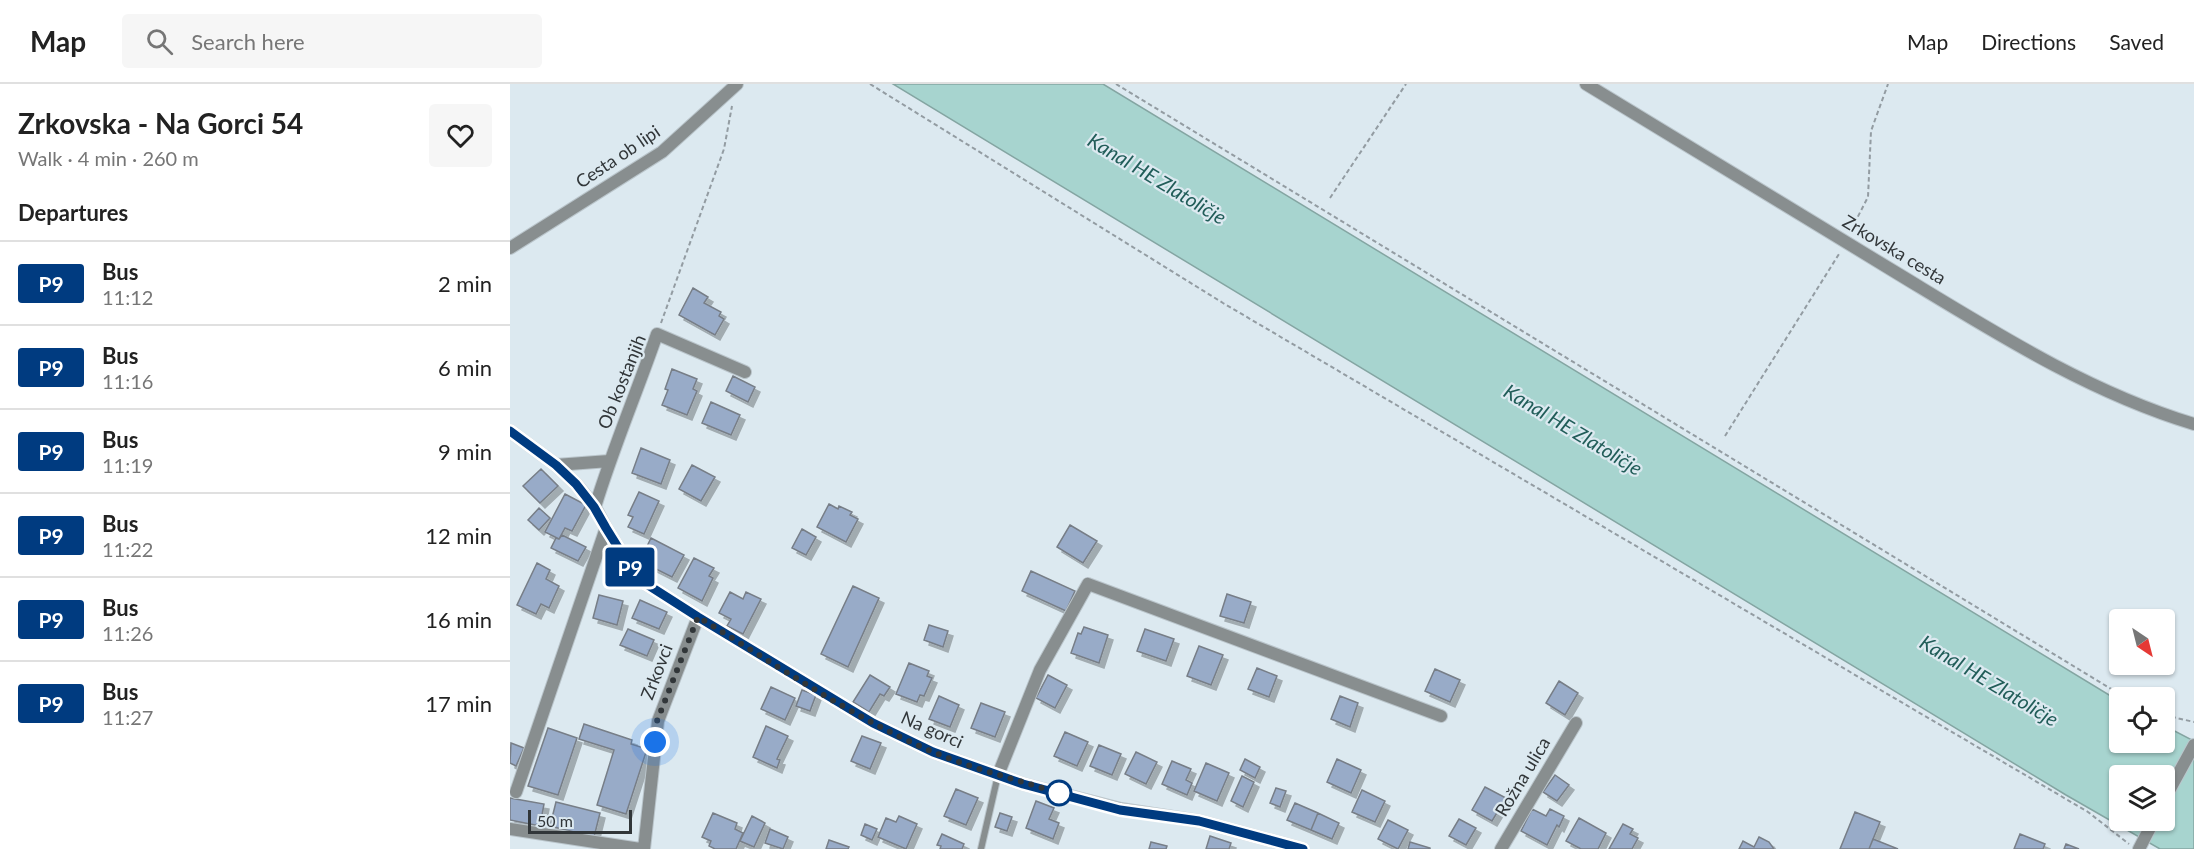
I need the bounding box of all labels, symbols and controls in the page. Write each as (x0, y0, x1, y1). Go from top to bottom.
search box (122, 14, 542, 68)
text: Map (30, 24, 86, 58)
icon: search (143, 25, 176, 58)
text: Search here (191, 28, 305, 55)
text: Map (1907, 29, 1948, 54)
text: Directions (1981, 29, 2076, 54)
text: Saved (2109, 29, 2164, 54)
button: heart (429, 104, 492, 167)
text: Zrkovska - Na Gorci 54 (18, 106, 303, 140)
street label: Cesta ob lipi (571, 120, 664, 192)
water label: Kanal HE Zlatoličje (1084, 127, 1231, 229)
text: Walk · 4 min · 260 m (18, 146, 199, 170)
text: Departures (18, 199, 128, 226)
street label: Zrkovska cesta (1839, 210, 1950, 289)
text: Bus (102, 258, 138, 285)
text: 2 min (438, 270, 492, 297)
text: P9 (38, 271, 64, 296)
text: 11:12 (102, 285, 153, 309)
street label: Ob kostanjih (592, 331, 650, 432)
text: Bus (102, 342, 138, 369)
text: 6 min (438, 354, 492, 381)
text: P9 (38, 355, 64, 380)
text: 11:16 (102, 369, 153, 393)
water label: Kanal HE Zlatoličje (1500, 378, 1647, 480)
text: Bus (102, 426, 138, 453)
text: 9 min (438, 438, 492, 465)
text: P9 (38, 439, 64, 464)
text: 11:19 (102, 453, 153, 477)
text: Bus (102, 510, 138, 537)
text: 12 min (425, 522, 492, 549)
text: P9 (38, 523, 64, 548)
text: 11:22 (102, 537, 153, 561)
line badge: P9 (603, 548, 657, 586)
text: P9 (617, 555, 643, 580)
text: Bus (102, 594, 138, 621)
text: 16 min (425, 606, 492, 633)
text: P9 (38, 607, 64, 632)
north arrow (2109, 609, 2175, 675)
map controls (2109, 609, 2175, 831)
text: 11:26 (102, 621, 153, 645)
water label: Kanal HE Zlatoličje (1916, 629, 2063, 731)
street label: Zrkovci (635, 641, 677, 703)
text: Bus (102, 678, 138, 705)
button: locate (2109, 687, 2175, 753)
text: 17 min (425, 690, 492, 717)
text: P9 (38, 691, 64, 716)
text: 11:27 (102, 705, 153, 729)
street label: Na gorci (898, 706, 967, 752)
your location (640, 727, 670, 757)
street label: Rožna ulica (1490, 733, 1554, 820)
button: layers (2109, 765, 2175, 831)
unlabelled marker (1046, 780, 1072, 806)
scale bar (528, 807, 632, 834)
text: 50 m (537, 811, 573, 830)

